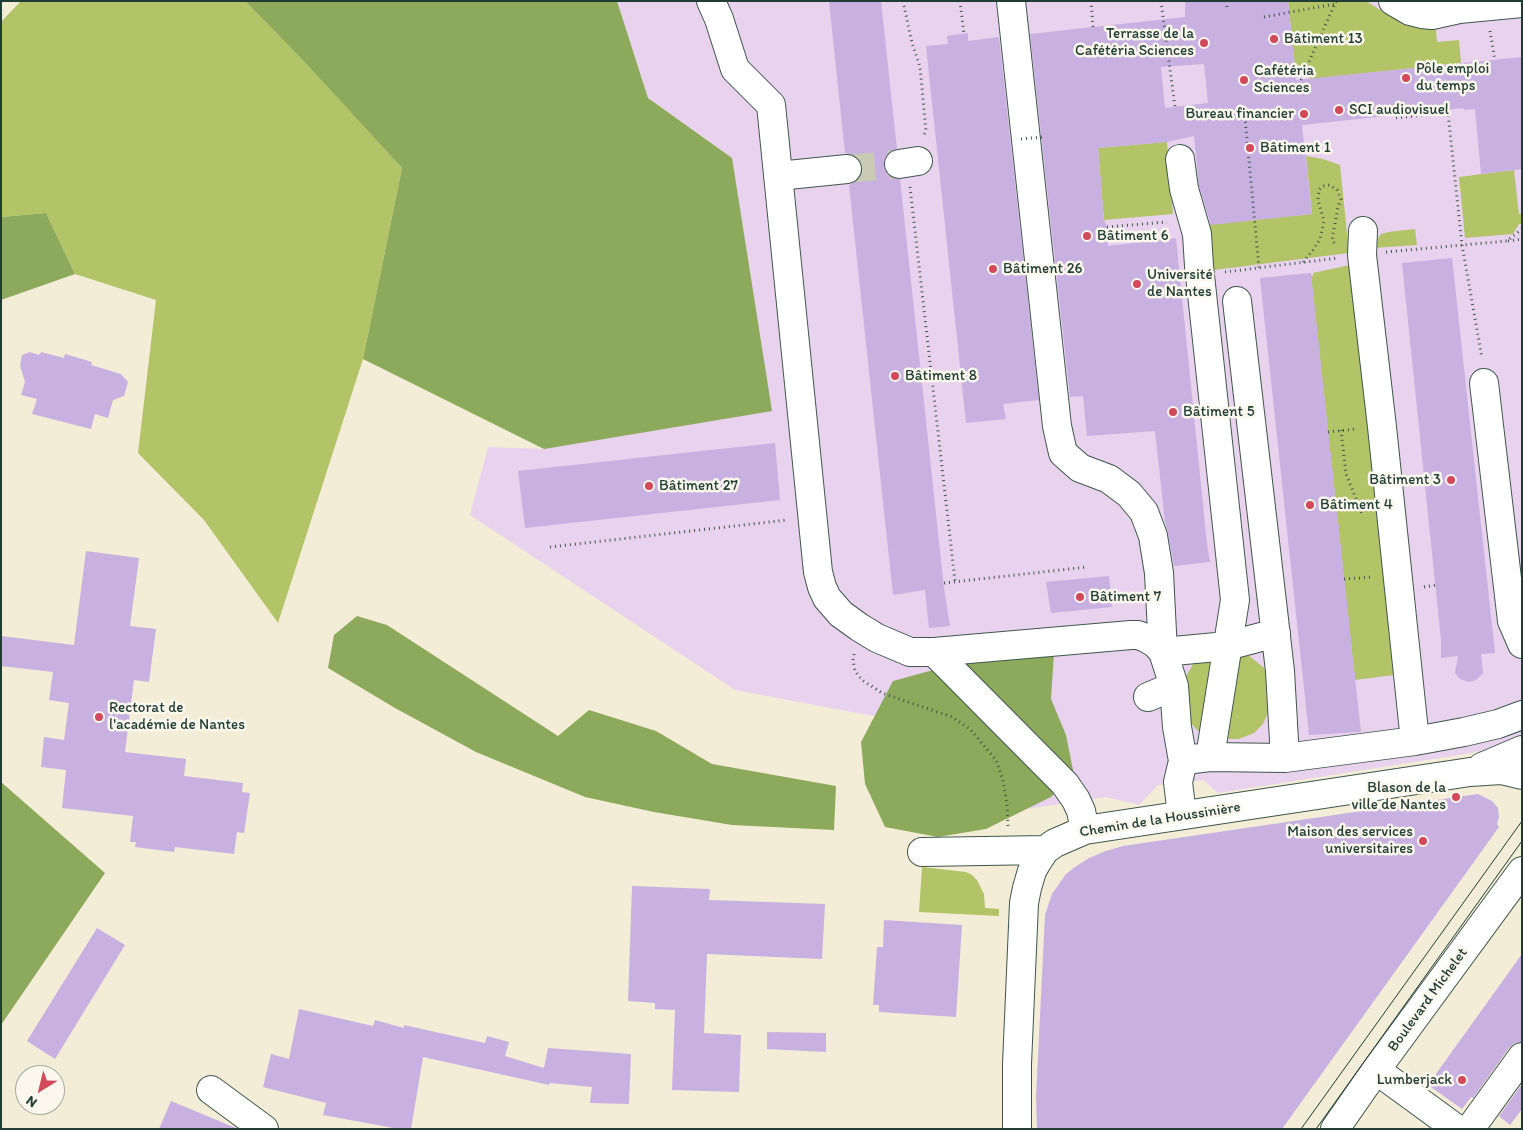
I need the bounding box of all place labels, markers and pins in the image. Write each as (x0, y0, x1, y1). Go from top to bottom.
place label: Terrasse de la Cafétéria Sciences (1075, 25, 1194, 60)
place label: Bâtiment 13 (1284, 30, 1363, 48)
marker: Bâtiment 13 (1268, 33, 1280, 45)
marker: Terrasse de la Cafétéria Sciences (1198, 37, 1210, 49)
place label: Pôle emploi du temps (1416, 60, 1489, 95)
place label: Cafétéria Sciences (1254, 62, 1314, 97)
marker: Pôle emploi du temps (1400, 72, 1412, 84)
marker: Cafétéria Sciences (1238, 74, 1250, 86)
place label: SCI audiovisuel (1349, 101, 1449, 119)
marker: SCI audiovisuel (1333, 104, 1345, 116)
place label: Bureau financier (1186, 105, 1294, 123)
marker: Bureau financier (1298, 108, 1310, 120)
place label: Bâtiment 1 (1260, 139, 1331, 157)
marker: Bâtiment 1 (1244, 142, 1256, 154)
place label: Bâtiment 6 (1097, 227, 1169, 245)
marker: Bâtiment 6 (1081, 230, 1093, 242)
place label: Bâtiment 26 (1003, 260, 1082, 278)
marker: Bâtiment 26 (987, 263, 999, 275)
place label: Université de Nantes (1147, 266, 1213, 301)
marker: Université de Nantes (1131, 278, 1143, 290)
place label: Bâtiment 8 (905, 367, 977, 385)
marker: Bâtiment 8 (889, 370, 901, 382)
place label: Bâtiment 5 (1183, 403, 1255, 421)
marker: Bâtiment 5 (1167, 406, 1179, 418)
place label: Bâtiment 3 (1369, 471, 1441, 489)
marker: Bâtiment 3 (1445, 474, 1457, 486)
place label: Bâtiment 27 (659, 477, 738, 495)
marker: Bâtiment 27 (643, 480, 655, 492)
place label: Bâtiment 4 (1320, 496, 1393, 514)
marker: Bâtiment 4 (1304, 499, 1316, 511)
place label: Bâtiment 7 (1090, 588, 1161, 606)
marker: Bâtiment 7 (1074, 591, 1086, 603)
place label: Rectorat de l'académie de Nantes (109, 699, 245, 734)
marker: Rectorat de l'académie de Nantes (93, 711, 105, 723)
place label: Blason de la ville de Nantes (1352, 779, 1446, 814)
marker: Blason de la ville de Nantes (1450, 791, 1462, 803)
place label: Maison des services universitaires (1287, 823, 1413, 858)
marker: Maison des services universitaires (1417, 835, 1429, 847)
place label: Lumberjack (1377, 1071, 1452, 1089)
marker: Lumberjack (1456, 1074, 1468, 1086)

